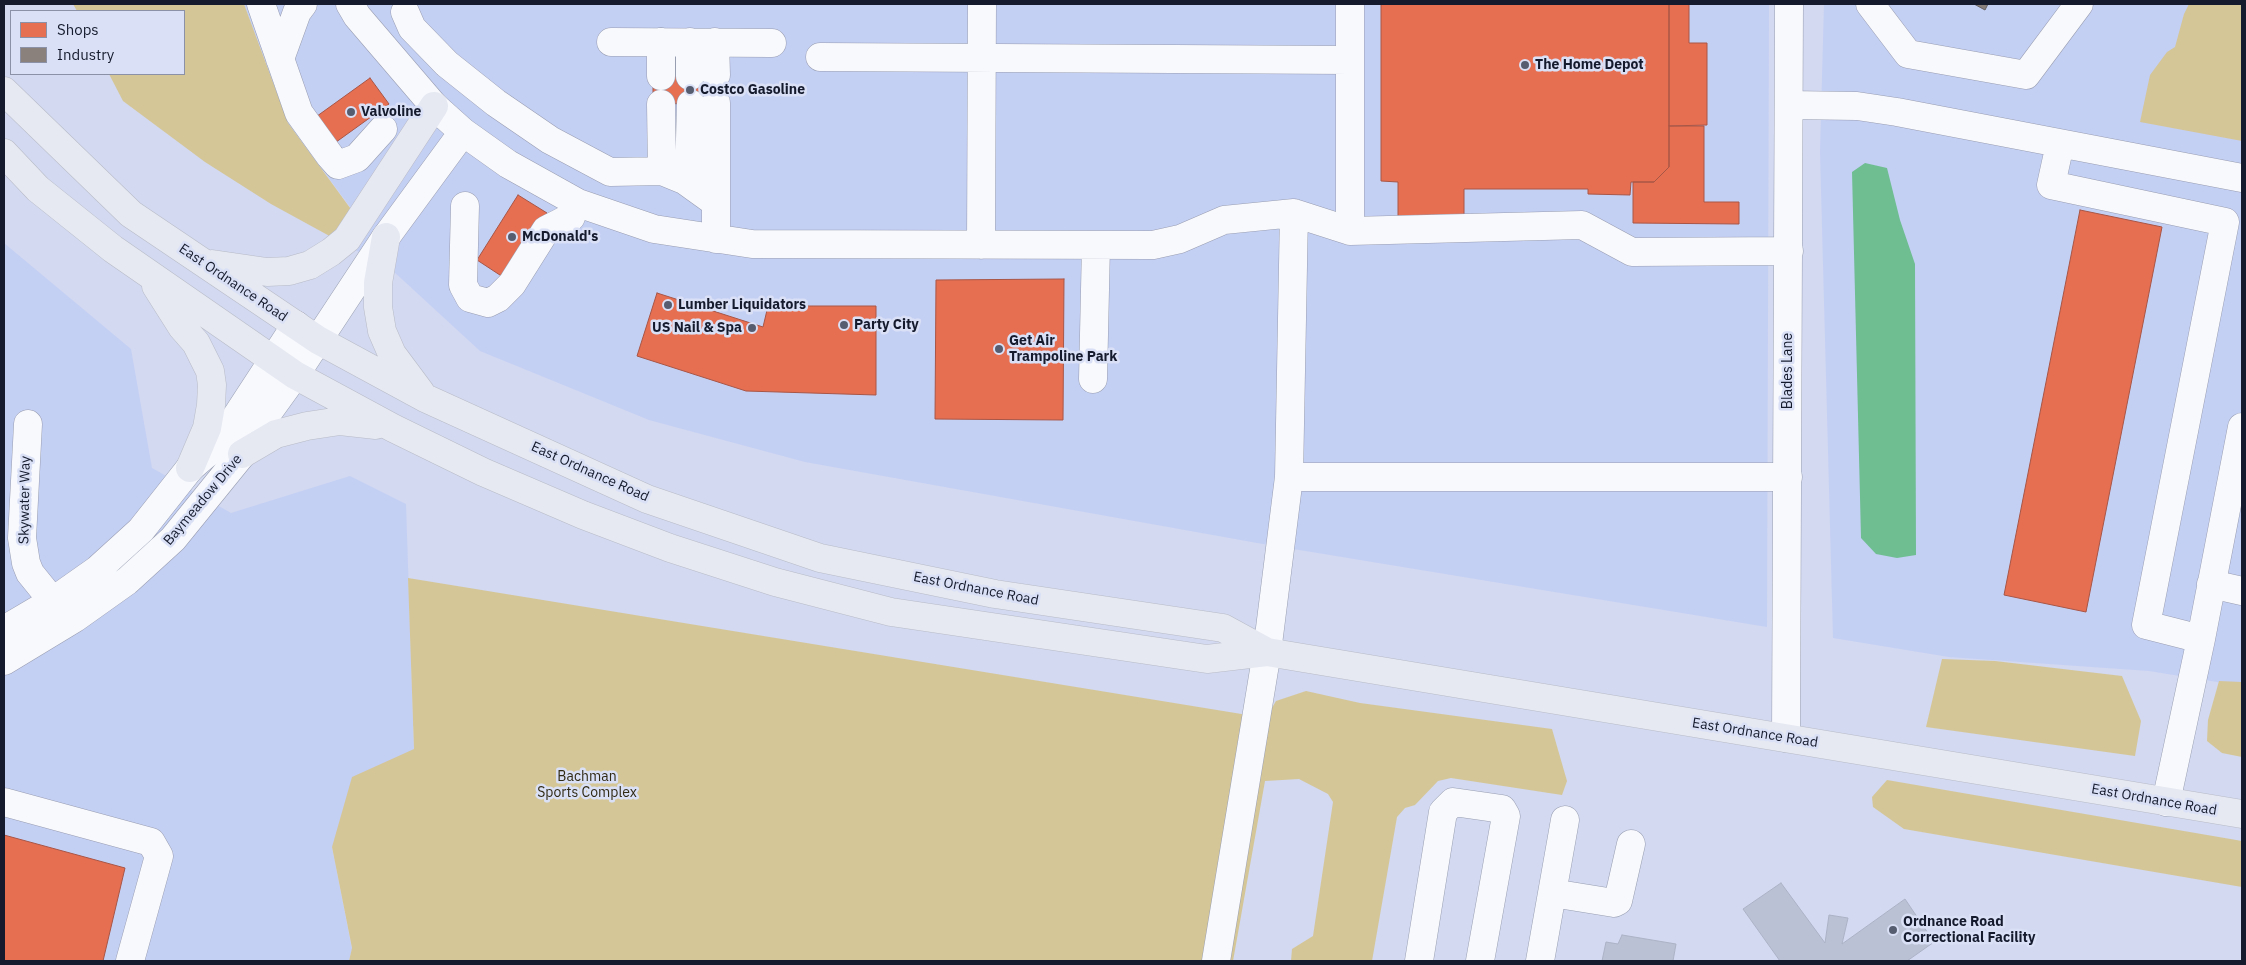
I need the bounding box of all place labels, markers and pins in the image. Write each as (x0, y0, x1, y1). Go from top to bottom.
place label: The Home Depot (1535, 57, 1644, 73)
marker: The Home Depot (1519, 59, 1531, 71)
place label: Costco Gasoline (700, 82, 805, 98)
marker: Costco Gasoline (684, 84, 696, 96)
place label: Valvoline (361, 104, 421, 120)
marker: Valvoline (345, 106, 357, 118)
place label: McDonald's (522, 229, 598, 245)
marker: McDonald's (506, 231, 518, 243)
place label: Lumber Liquidators (678, 297, 806, 313)
marker: Lumber Liquidators (662, 299, 674, 311)
place label: Party City (854, 317, 919, 333)
marker: Party City (838, 319, 850, 331)
place label: US Nail & Spa (652, 320, 742, 336)
marker: US Nail & Spa (746, 322, 758, 334)
place label: Get Air Trampoline Park (1009, 333, 1117, 366)
marker: Get Air Trampoline Park (993, 343, 1005, 355)
place label: Ordnance Road Correctional Facility (1903, 914, 2035, 946)
marker: Ordnance Road Correctional Facility (1887, 924, 1899, 936)

